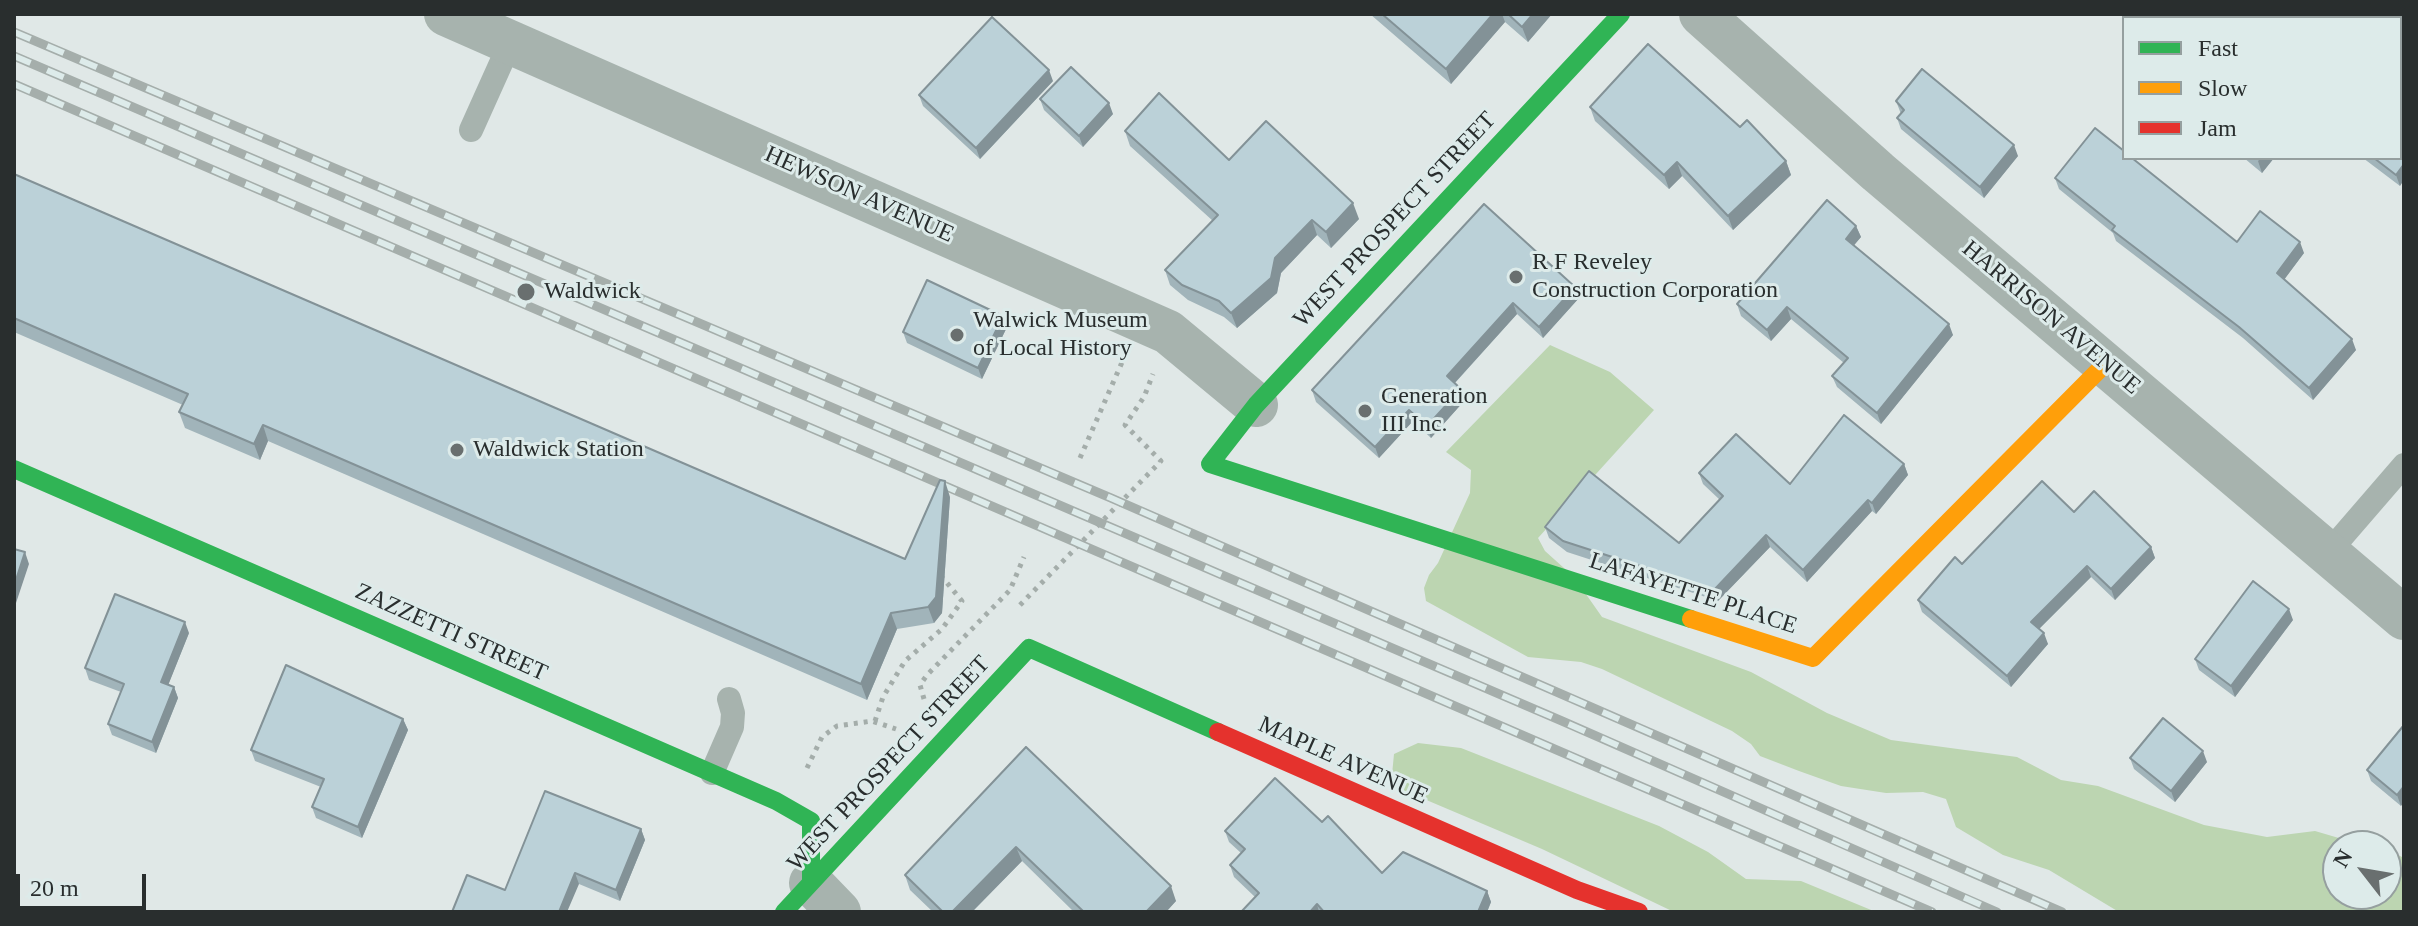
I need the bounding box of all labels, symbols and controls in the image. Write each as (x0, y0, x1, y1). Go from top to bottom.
legend (2122, 16, 2402, 160)
text: Fast (2198, 35, 2238, 61)
text: Slow (2198, 75, 2247, 101)
street label: WEST PROSPECT STREET (1288, 106, 1502, 334)
text: Jam (2198, 115, 2237, 141)
street label: HEWSON AVENUE (760, 140, 958, 250)
street label: HARRISON AVENUE (1956, 235, 2146, 401)
place label: R F Reveley Construction Corporation (1532, 249, 1778, 305)
marker: R F Reveley Construction Corporation (1507, 268, 1525, 286)
place label: Waldwick (544, 278, 641, 306)
marker: Waldwick (515, 281, 537, 303)
place label: Walwick Museum of Local History (973, 307, 1148, 363)
marker: Walwick Museum of Local History (948, 326, 966, 344)
place label: Generation III Inc. (1381, 383, 1488, 439)
marker: Generation III Inc. (1356, 402, 1374, 420)
place label: Waldwick Station (473, 436, 644, 464)
marker: Waldwick Station (448, 441, 466, 459)
street label: LAFAYETTE PLACE (1586, 547, 1800, 641)
street label: ZAZZETTI STREET (350, 578, 552, 688)
street label: WEST PROSPECT STREET (782, 650, 996, 878)
street label: MAPLE AVENUE (1254, 711, 1432, 811)
north arrow (2322, 830, 2402, 910)
text: N (2328, 845, 2358, 872)
scale bar (20, 858, 150, 908)
text: 20 m (30, 875, 79, 901)

